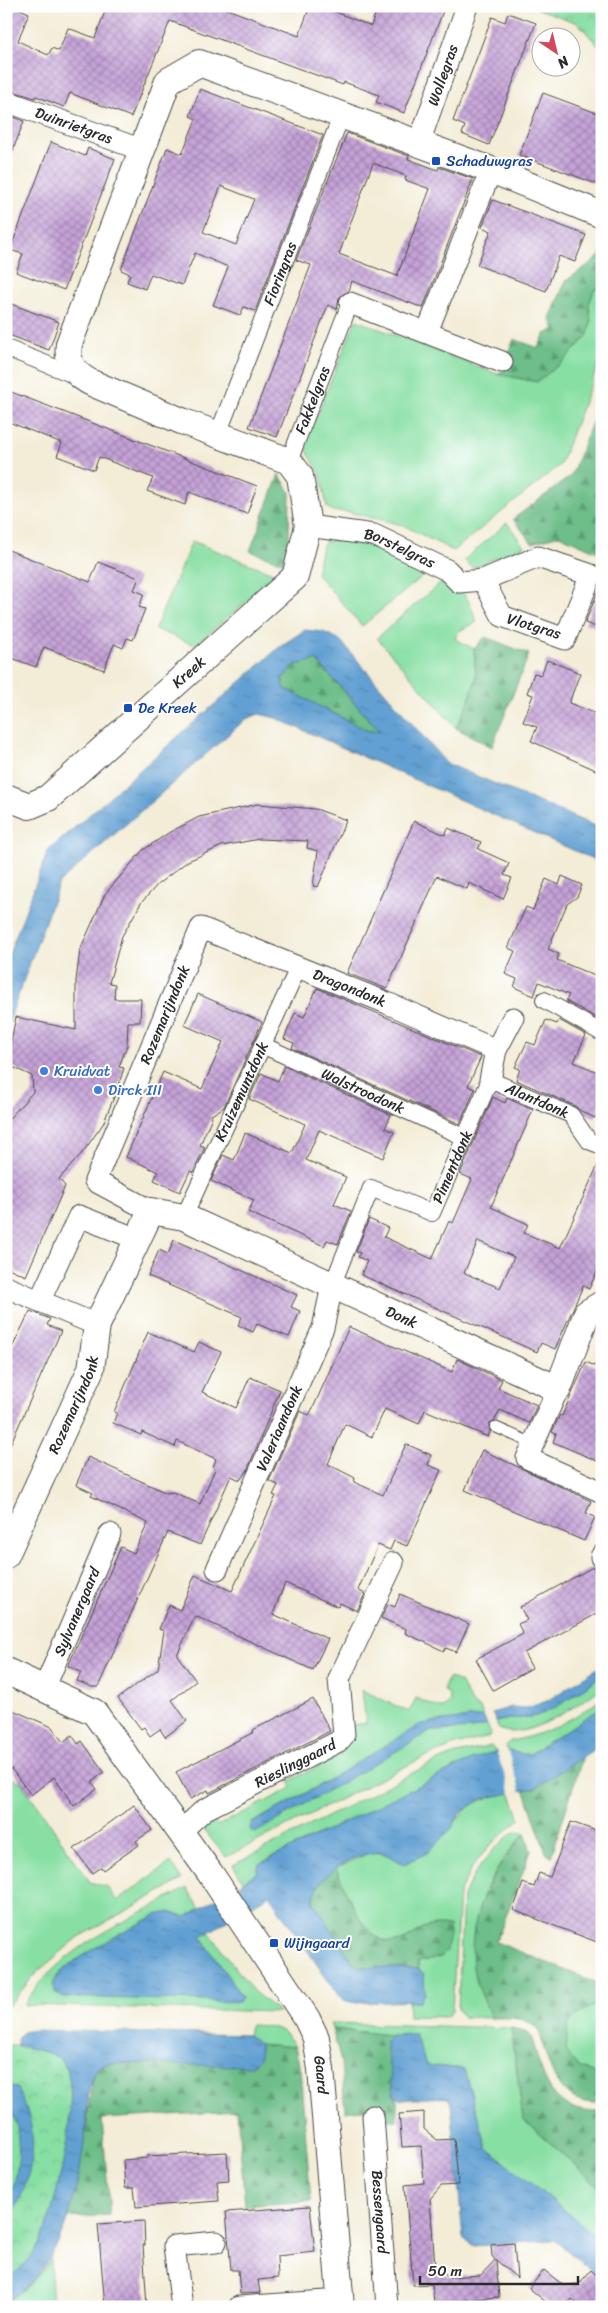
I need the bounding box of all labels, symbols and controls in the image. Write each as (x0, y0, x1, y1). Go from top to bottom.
north arrow (530, 28, 580, 78)
street label: Wollegras (420, 41, 466, 109)
text: N (552, 49, 575, 75)
street label: Duinrietgras (31, 99, 117, 152)
place label: Schaduwgras (446, 148, 533, 174)
marker: Schaduwgras (430, 155, 442, 167)
street label: Fioringras (256, 238, 304, 309)
street label: Fakkelgras (287, 362, 338, 438)
street label: Borstelgras (363, 521, 440, 576)
street label: Vlotgras (504, 605, 564, 647)
street label: Kreek (166, 650, 212, 695)
place label: De Kreek (138, 695, 197, 721)
marker: De Kreek (122, 702, 134, 714)
street label: Rozemarijndonk (132, 961, 197, 1068)
street label: Dragondonk (309, 961, 390, 1014)
street label: Kruizemuntdonk (207, 1037, 276, 1146)
place label: Kruidvat (54, 1058, 111, 1084)
street label: Walstroodonk (317, 1061, 410, 1122)
marker: Kruidvat (38, 1065, 50, 1077)
street label: Alantdonk (500, 1075, 573, 1126)
place label: Dirck III (108, 1077, 162, 1103)
marker: Dirck III (92, 1084, 104, 1096)
street label: Pimentdonk (425, 1126, 480, 1208)
street label: Donk (381, 1298, 422, 1336)
street label: Rozemarijndonk (41, 1354, 106, 1458)
street label: Valeriaandonk (249, 1381, 310, 1476)
street label: Sylvanergaard (46, 1562, 108, 1660)
street label: Rieslinggaard (250, 1731, 342, 1795)
place label: Wijngaard (284, 1930, 350, 1956)
marker: Wijngaard (268, 1937, 280, 1949)
street label: Gaard (306, 2054, 336, 2096)
street label: Bessengaard (364, 2169, 396, 2255)
scale bar (420, 2253, 578, 2285)
text: 50 m (428, 2258, 463, 2284)

